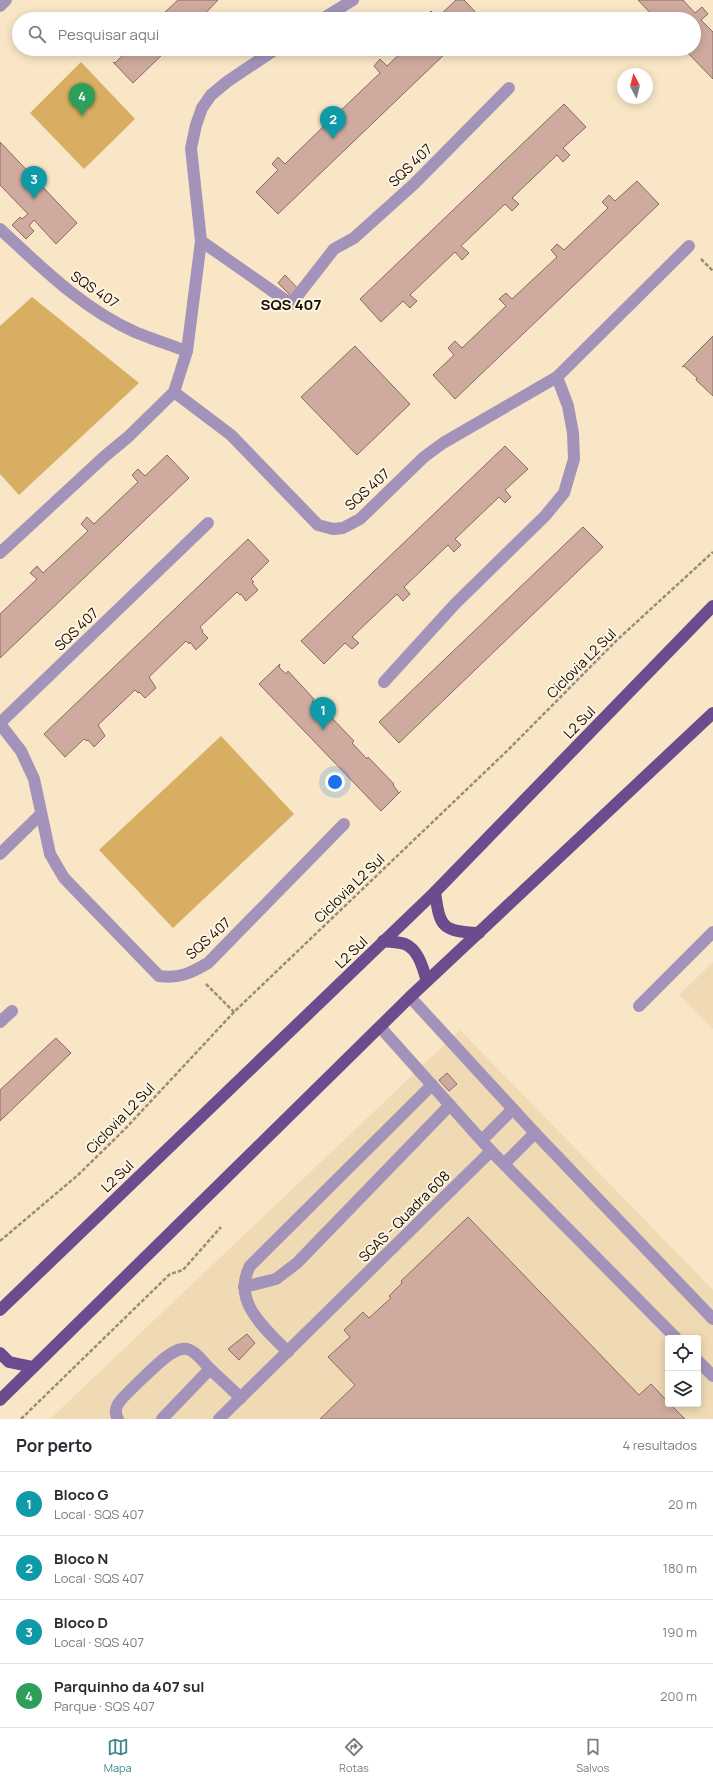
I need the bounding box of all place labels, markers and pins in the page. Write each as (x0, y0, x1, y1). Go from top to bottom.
pin: 4 (69, 83, 95, 116)
pin: 2 (320, 106, 346, 139)
pin: 3 (21, 166, 47, 199)
pin: 1 (310, 697, 336, 730)

